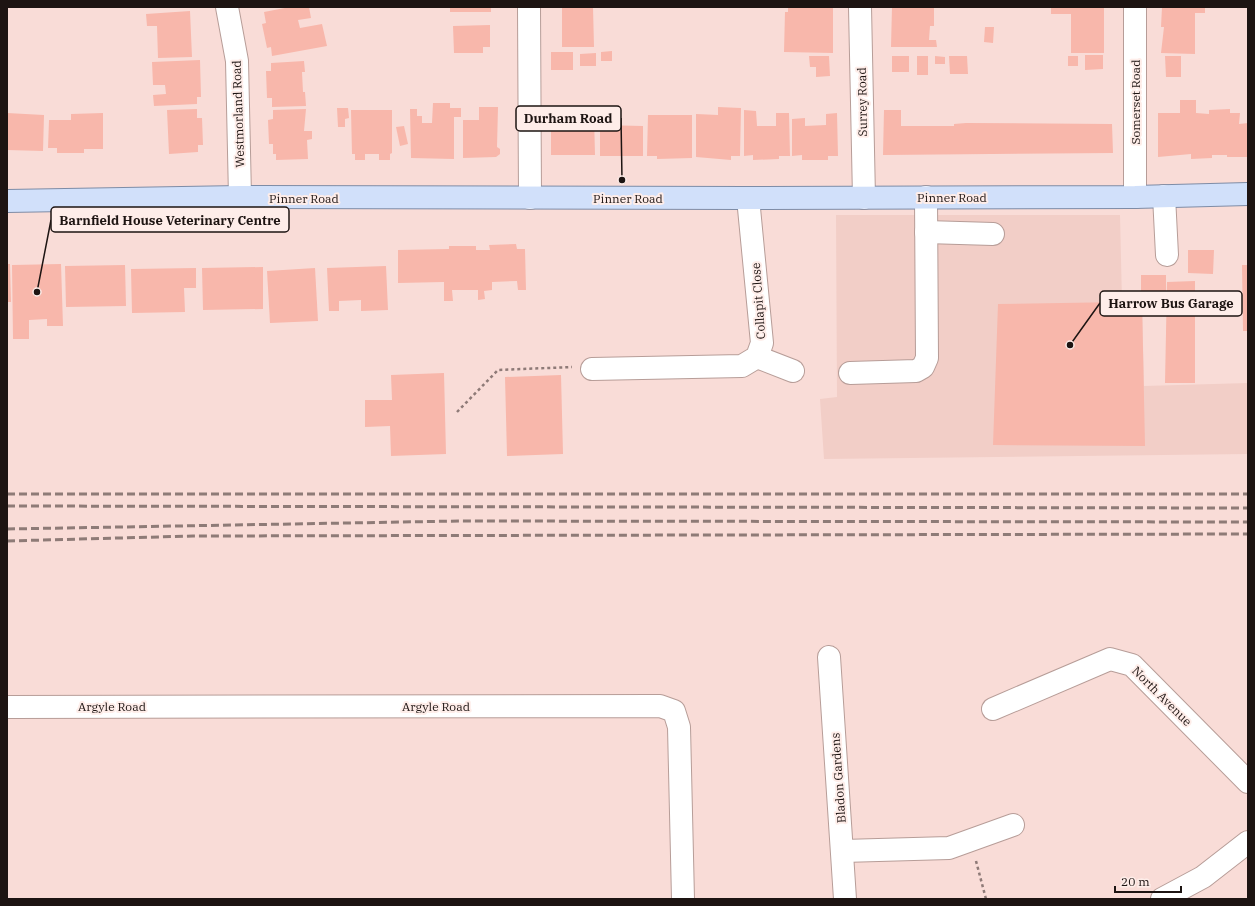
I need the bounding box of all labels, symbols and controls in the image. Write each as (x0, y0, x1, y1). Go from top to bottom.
street label: Westmorland Road (229, 60, 247, 168)
street label: Somerset Road (1128, 60, 1143, 144)
street label: Surrey Road (854, 67, 870, 137)
callout: Durham Road (516, 106, 621, 131)
text: Durham Road (524, 110, 612, 127)
street label: Pinner Road (917, 190, 987, 205)
street label: Pinner Road (269, 191, 339, 206)
street label: Pinner Road (593, 191, 663, 206)
callout: Barnfield House Veterinary Centre (51, 207, 289, 232)
text: Barnfield House Veterinary Centre (59, 212, 281, 229)
street label: Collapit Close (748, 262, 768, 340)
callout: Harrow Bus Garage (1100, 291, 1242, 316)
text: Harrow Bus Garage (1108, 295, 1234, 312)
street label: North Avenue (1129, 663, 1195, 729)
street label: Argyle Road (78, 699, 146, 714)
street label: Argyle Road (402, 699, 470, 714)
street label: Bladon Gardens (827, 732, 849, 824)
scale bar (1115, 868, 1181, 894)
text: 20 m (1121, 874, 1150, 889)

